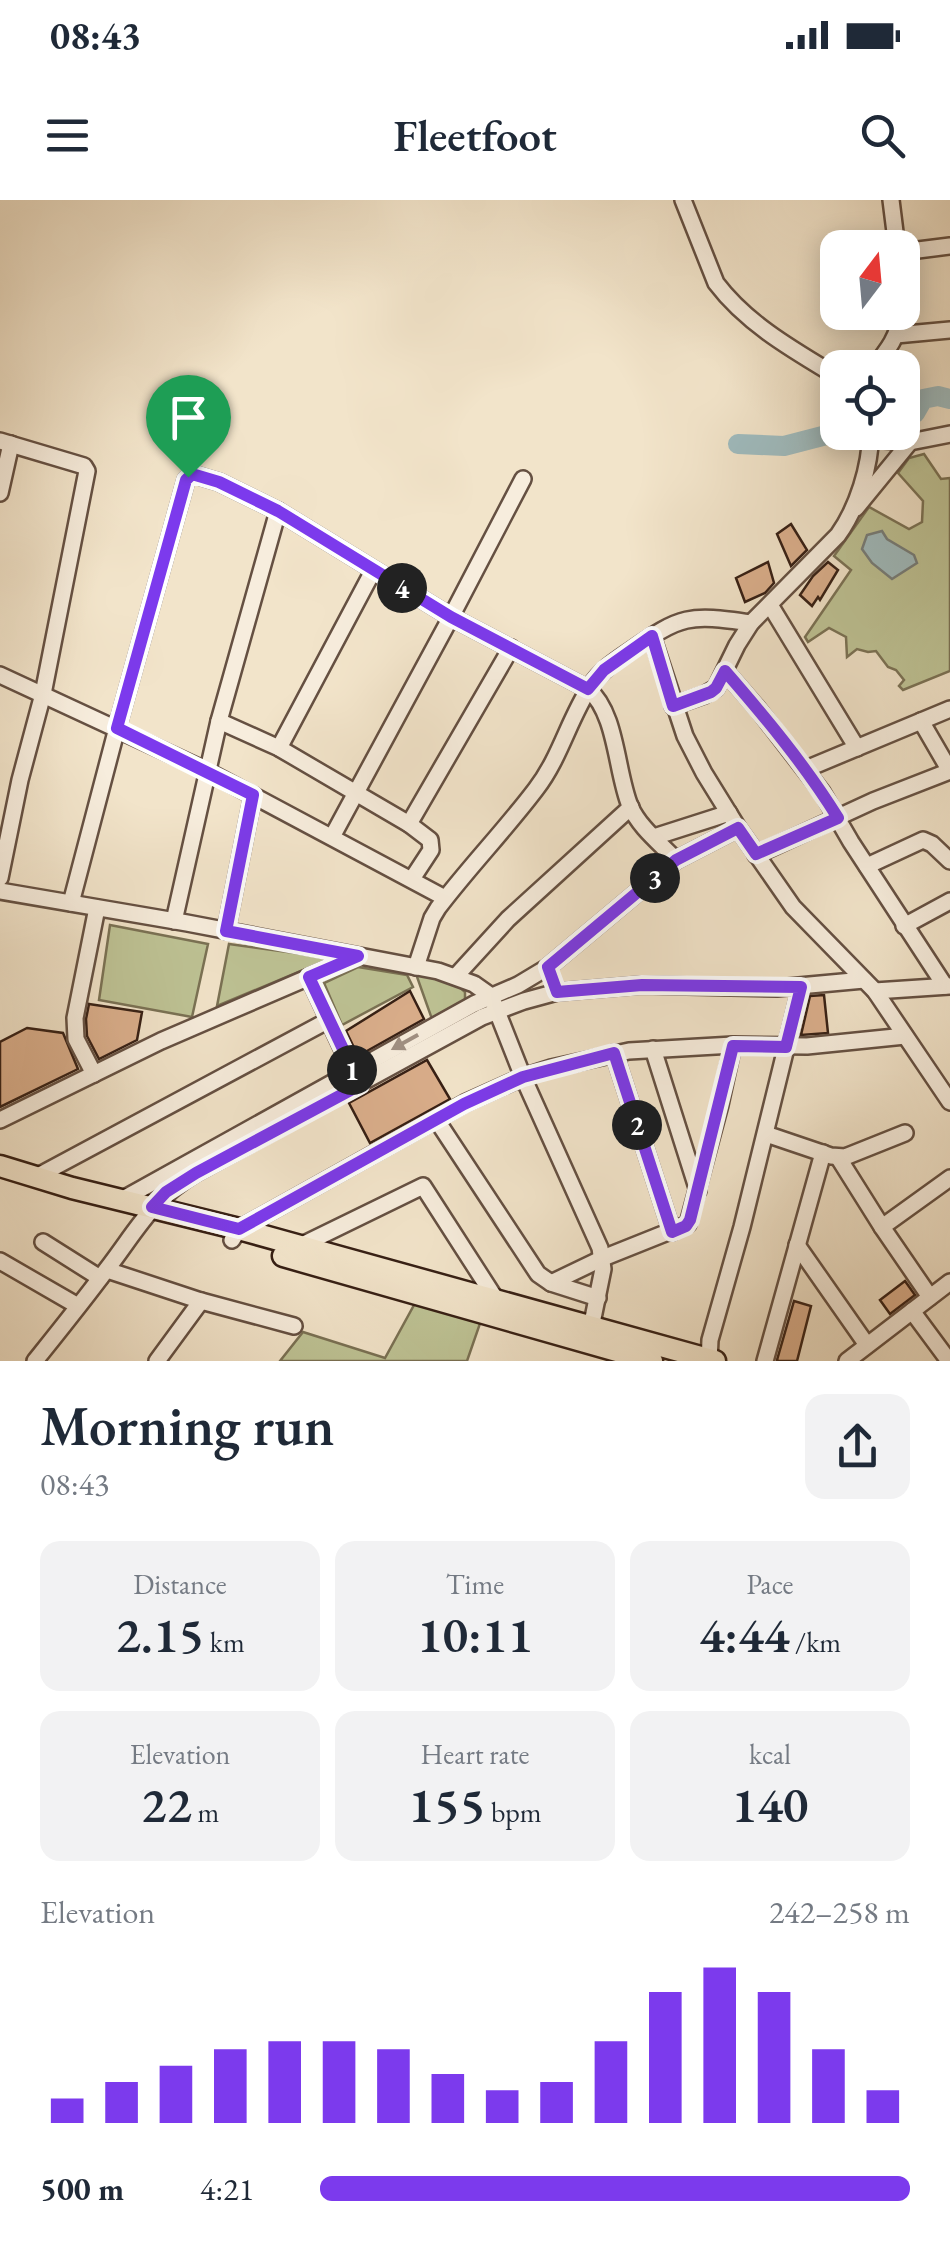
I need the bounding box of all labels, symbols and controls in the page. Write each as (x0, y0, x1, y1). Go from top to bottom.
text: 08:43 (50, 11, 141, 60)
text: Fleetfoot (393, 106, 557, 164)
icon: menu (40, 108, 95, 163)
icon: search (855, 108, 910, 163)
north arrow (820, 230, 920, 330)
map controls (820, 230, 920, 450)
button: locate (820, 350, 920, 450)
pin (146, 375, 231, 478)
icon: arrive (161, 390, 216, 445)
pin: 4 (377, 563, 427, 613)
text: 4 (395, 570, 409, 606)
pin: 3 (630, 853, 680, 903)
text: 3 (648, 860, 662, 896)
one-way arrow (391, 1033, 419, 1051)
pin: 1 (327, 1045, 377, 1095)
text: 1 (345, 1052, 359, 1088)
pin: 2 (612, 1100, 662, 1150)
text: 2 (630, 1107, 644, 1143)
text: Morning run (40, 1390, 334, 1461)
button: share (805, 1394, 910, 1499)
text: 08:43 (40, 1463, 109, 1505)
text: Distance (133, 1566, 227, 1602)
text: Time (446, 1566, 504, 1602)
text: Pace (747, 1566, 793, 1602)
text: 2.15 (115, 1602, 204, 1667)
text: 10:11 (417, 1602, 533, 1667)
text: 4:44 (699, 1602, 789, 1667)
text: km (204, 1624, 245, 1660)
text: /km (789, 1624, 841, 1660)
text: Elevation (130, 1736, 230, 1772)
text: Heart rate (421, 1736, 529, 1772)
text: kcal (749, 1736, 791, 1772)
text: 22 (141, 1772, 192, 1837)
text: 155 (408, 1772, 485, 1837)
text: 140 (732, 1772, 808, 1837)
text: m (192, 1794, 219, 1830)
text: bpm (485, 1794, 542, 1830)
text: Elevation (40, 1891, 155, 1933)
text: 242–258 m (769, 1891, 910, 1933)
text: 500 m (40, 2168, 124, 2210)
text: 4:21 (200, 2168, 254, 2210)

